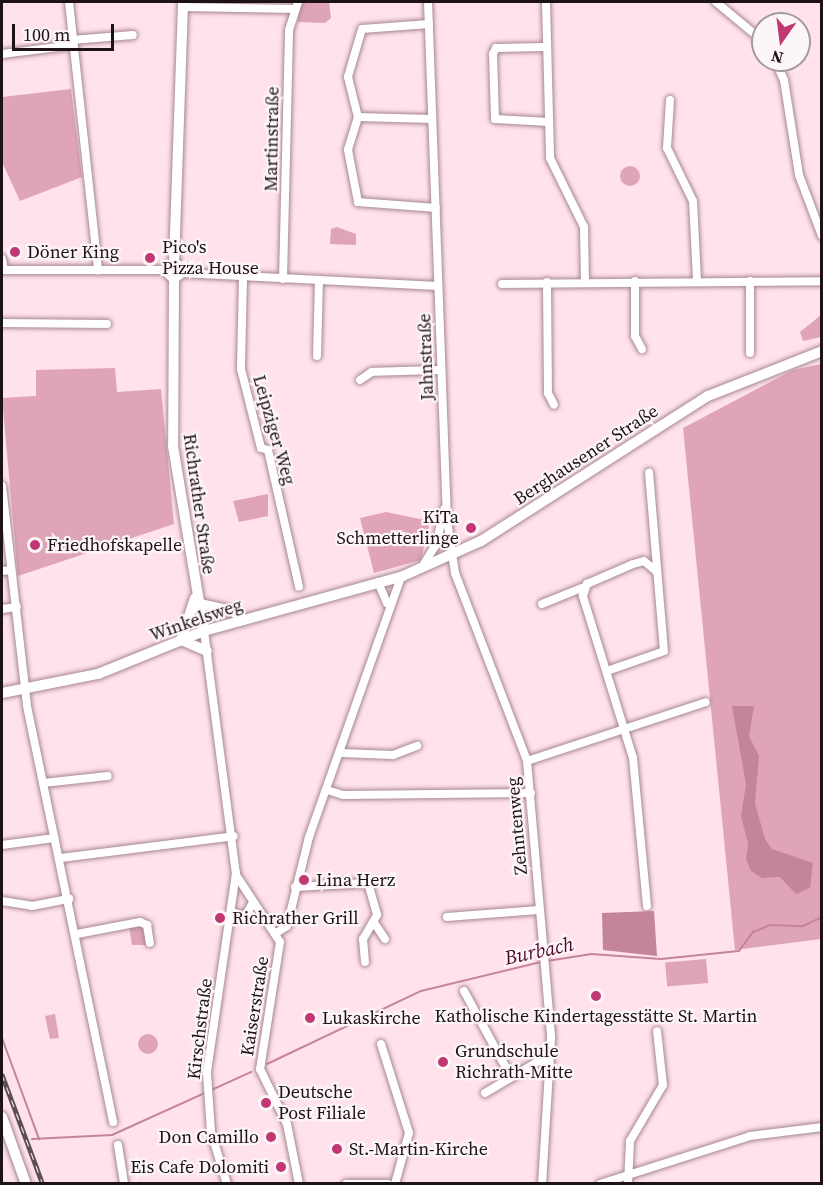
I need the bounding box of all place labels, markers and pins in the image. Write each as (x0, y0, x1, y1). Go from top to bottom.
place label: Pico's Pizza House (162, 237, 259, 280)
place label: Döner King (27, 241, 119, 263)
marker: Döner King (8, 245, 22, 259)
marker: Pico's Pizza House (143, 251, 157, 265)
place label: KiTa Schmetterlinge (337, 507, 459, 550)
marker: KiTa Schmetterlinge (464, 521, 478, 535)
place label: Friedhofskapelle (47, 534, 182, 556)
marker: Friedhofskapelle (28, 538, 42, 552)
place label: Lina Herz (316, 869, 395, 891)
marker: Lina Herz (297, 873, 311, 887)
place label: Richrather Grill (232, 907, 359, 929)
marker: Richrather Grill (213, 911, 227, 925)
marker: Katholische Kindertagesstätte St. Martin (589, 989, 603, 1003)
place label: Katholische Kindertagesstätte St. Martin (435, 1005, 757, 1027)
place label: Lukaskirche (322, 1007, 421, 1029)
marker: Lukaskirche (303, 1011, 317, 1025)
place label: Grundschule Richrath-Mitte (455, 1041, 573, 1084)
marker: Grundschule Richrath-Mitte (436, 1055, 450, 1069)
place label: Deutsche Post Filiale (278, 1082, 366, 1124)
marker: Deutsche Post Filiale (259, 1096, 273, 1110)
place label: Don Camillo (159, 1126, 259, 1148)
marker: Don Camillo (264, 1130, 278, 1144)
place label: St.-Martin-Kirche (349, 1138, 488, 1160)
marker: St.-Martin-Kirche (330, 1142, 344, 1156)
place label: Eis Cafe Dolomiti (130, 1156, 269, 1178)
marker: Eis Cafe Dolomiti (274, 1160, 288, 1174)

